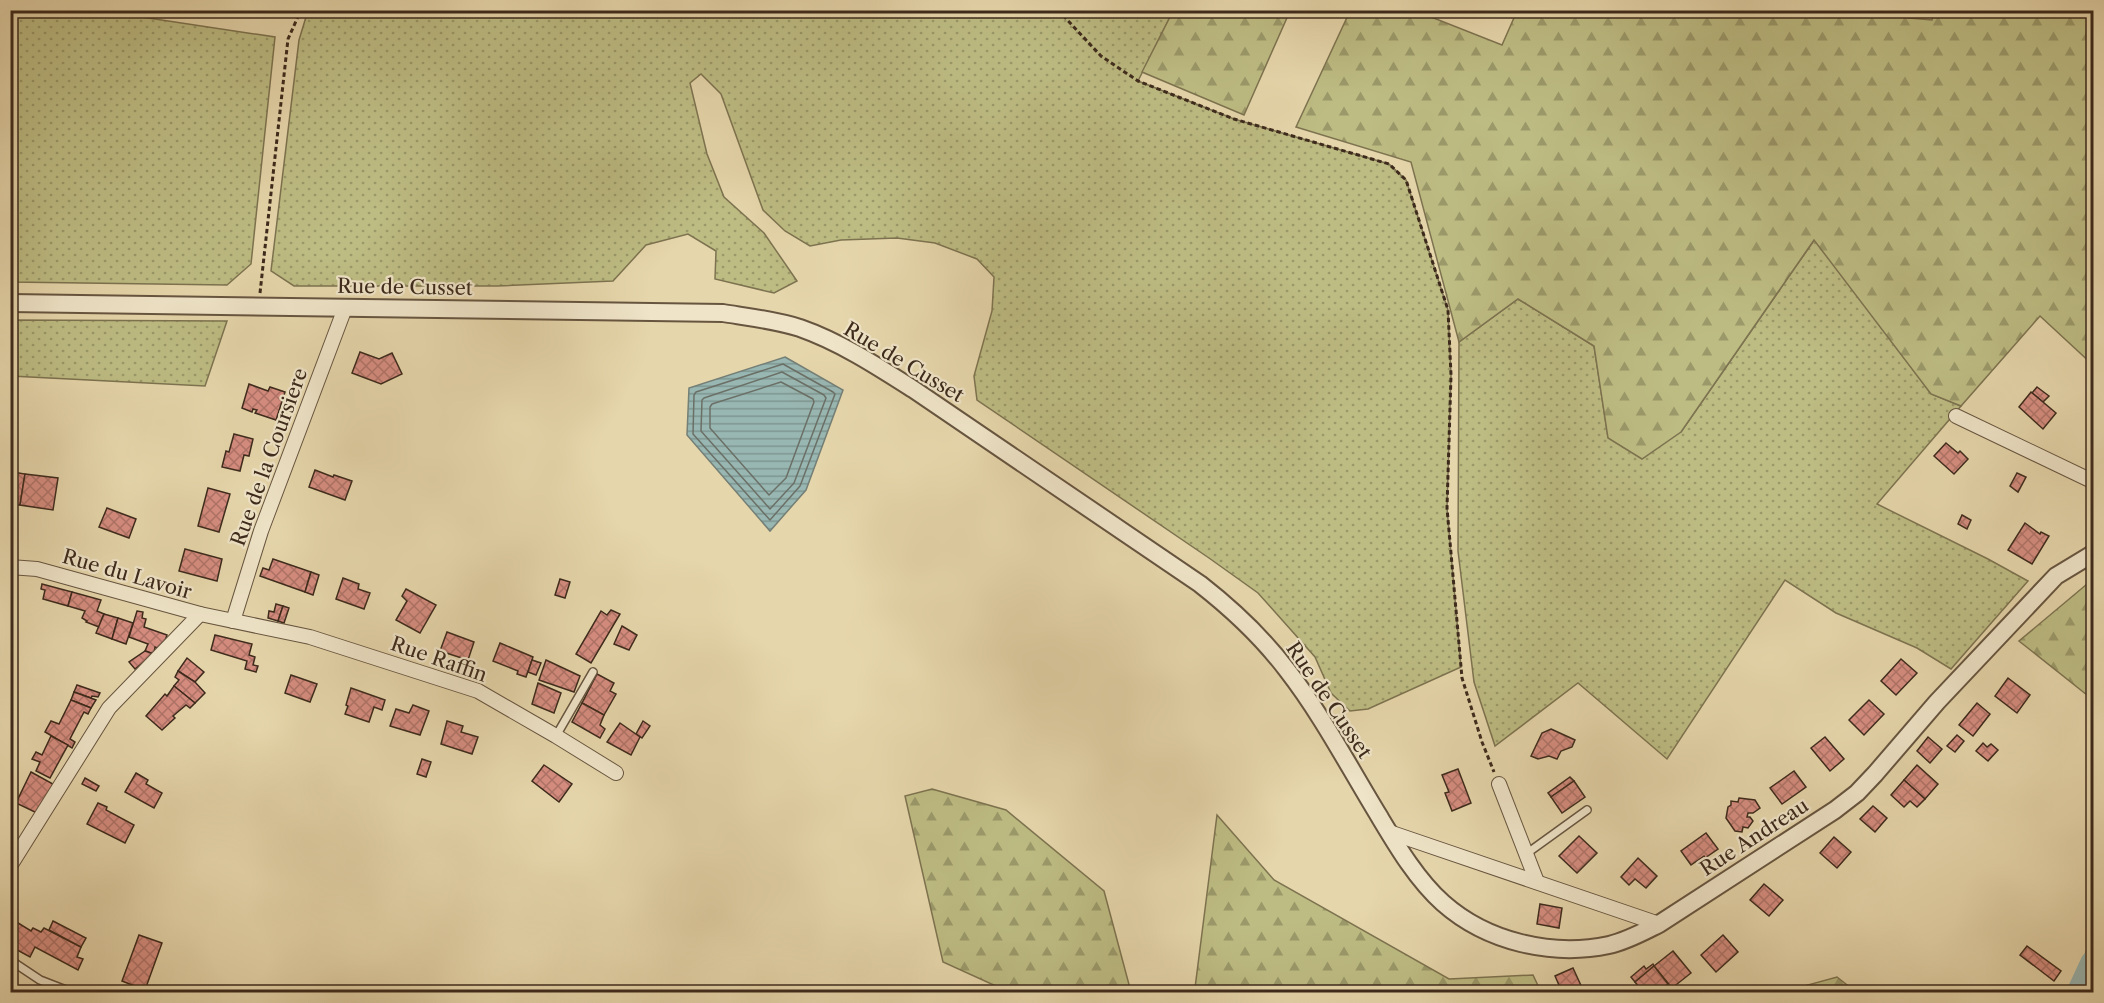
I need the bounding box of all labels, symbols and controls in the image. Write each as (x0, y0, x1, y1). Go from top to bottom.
street label: Rue de Cusset (337, 274, 473, 300)
street label: Rue de Cusset (840, 317, 968, 407)
street label: Rue de la Coursiere (226, 365, 312, 549)
street label: Rue du Lavoir (60, 544, 195, 604)
street label: Rue Raffin (388, 631, 491, 687)
street label: Rue de Cusset (1281, 637, 1377, 763)
street label: Rue Andreau (1695, 793, 1813, 881)

